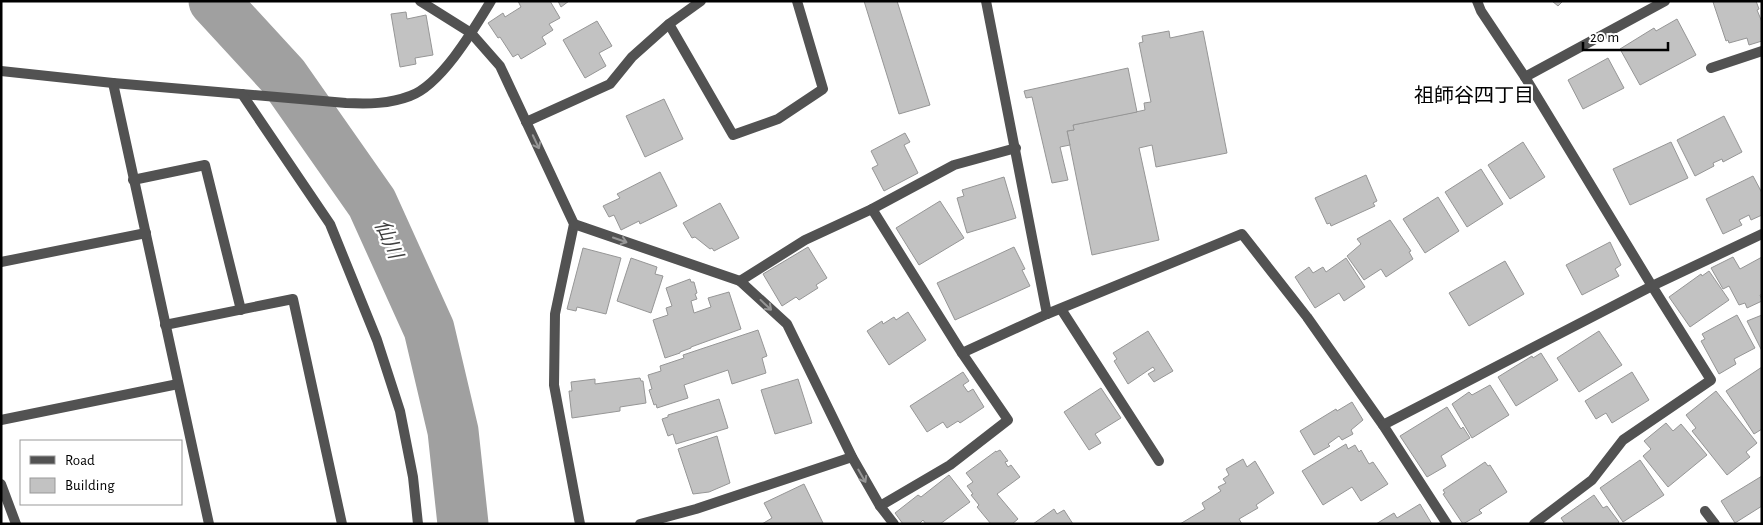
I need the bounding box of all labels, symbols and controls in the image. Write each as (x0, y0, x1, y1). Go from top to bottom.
scale bar (1583, 20, 1668, 52)
text: 20 m (1590, 30, 1619, 45)
district label: 祖師谷四丁目 (1414, 85, 1534, 106)
one-way arrow (531, 134, 541, 149)
water label: 仙川 (371, 217, 407, 264)
one-way arrow (612, 236, 627, 245)
one-way arrow (760, 299, 772, 311)
legend (20, 440, 182, 505)
text: Road (65, 453, 95, 468)
one-way arrow (858, 468, 868, 482)
text: Building (65, 478, 115, 493)

